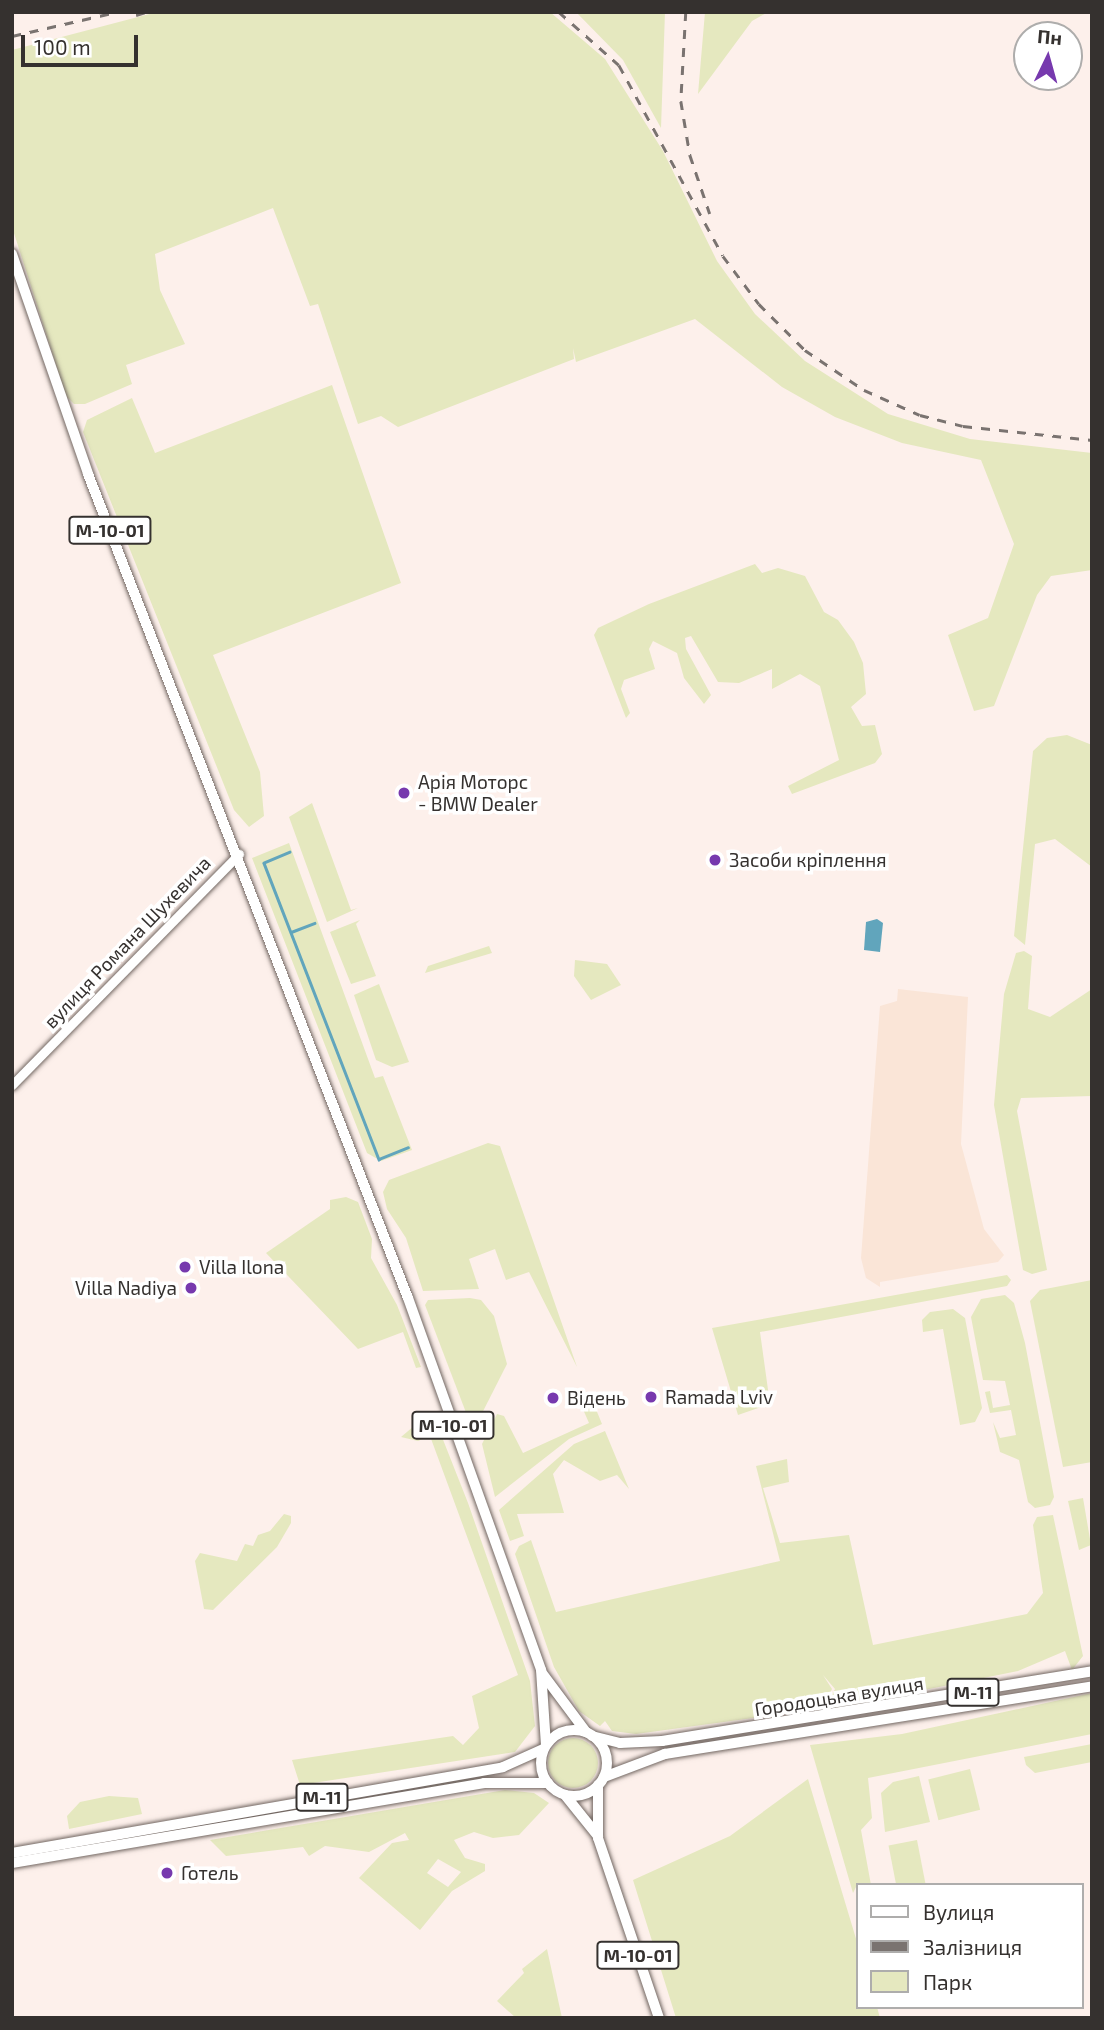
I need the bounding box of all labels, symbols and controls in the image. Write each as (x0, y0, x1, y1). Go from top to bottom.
scale bar (24, 21, 142, 65)
north arrow (1013, 21, 1083, 91)
text: Пн (1036, 24, 1063, 49)
text: 100 m (34, 34, 91, 59)
road number: М-10-01 (68, 516, 152, 544)
place label: Арія Моторс - BMW Dealer (418, 771, 538, 815)
marker: Арія Моторс - BMW Dealer (396, 785, 412, 801)
place label: Засоби кріплення (729, 849, 887, 871)
street label: вулиця Романа Шухевича (39, 851, 215, 1033)
marker: Засоби кріплення (707, 852, 723, 868)
place label: Villa Ilona (199, 1256, 284, 1278)
marker: Villa Ilona (177, 1259, 193, 1275)
place label: Villa Nadiya (75, 1277, 177, 1299)
marker: Villa Nadiya (183, 1280, 199, 1296)
place label: Ramada Lviv (665, 1386, 773, 1408)
place label: Відень (567, 1387, 626, 1409)
marker: Ramada Lviv (643, 1389, 659, 1405)
marker: Відень (545, 1390, 561, 1406)
road number: М-10-01 (411, 1410, 495, 1440)
street label: Городоцька вулиця (753, 1671, 925, 1721)
road number: М-11 (945, 1678, 1001, 1707)
road number: М-11 (294, 1782, 350, 1812)
place label: Готель (181, 1862, 238, 1884)
marker: Готель (159, 1865, 175, 1881)
legend (856, 1883, 1083, 2009)
text: Вулиця (923, 1899, 994, 1924)
text: Залізниця (923, 1934, 1022, 1959)
road number: М-10-01 (596, 1940, 680, 1969)
text: Парк (923, 1969, 972, 1994)

